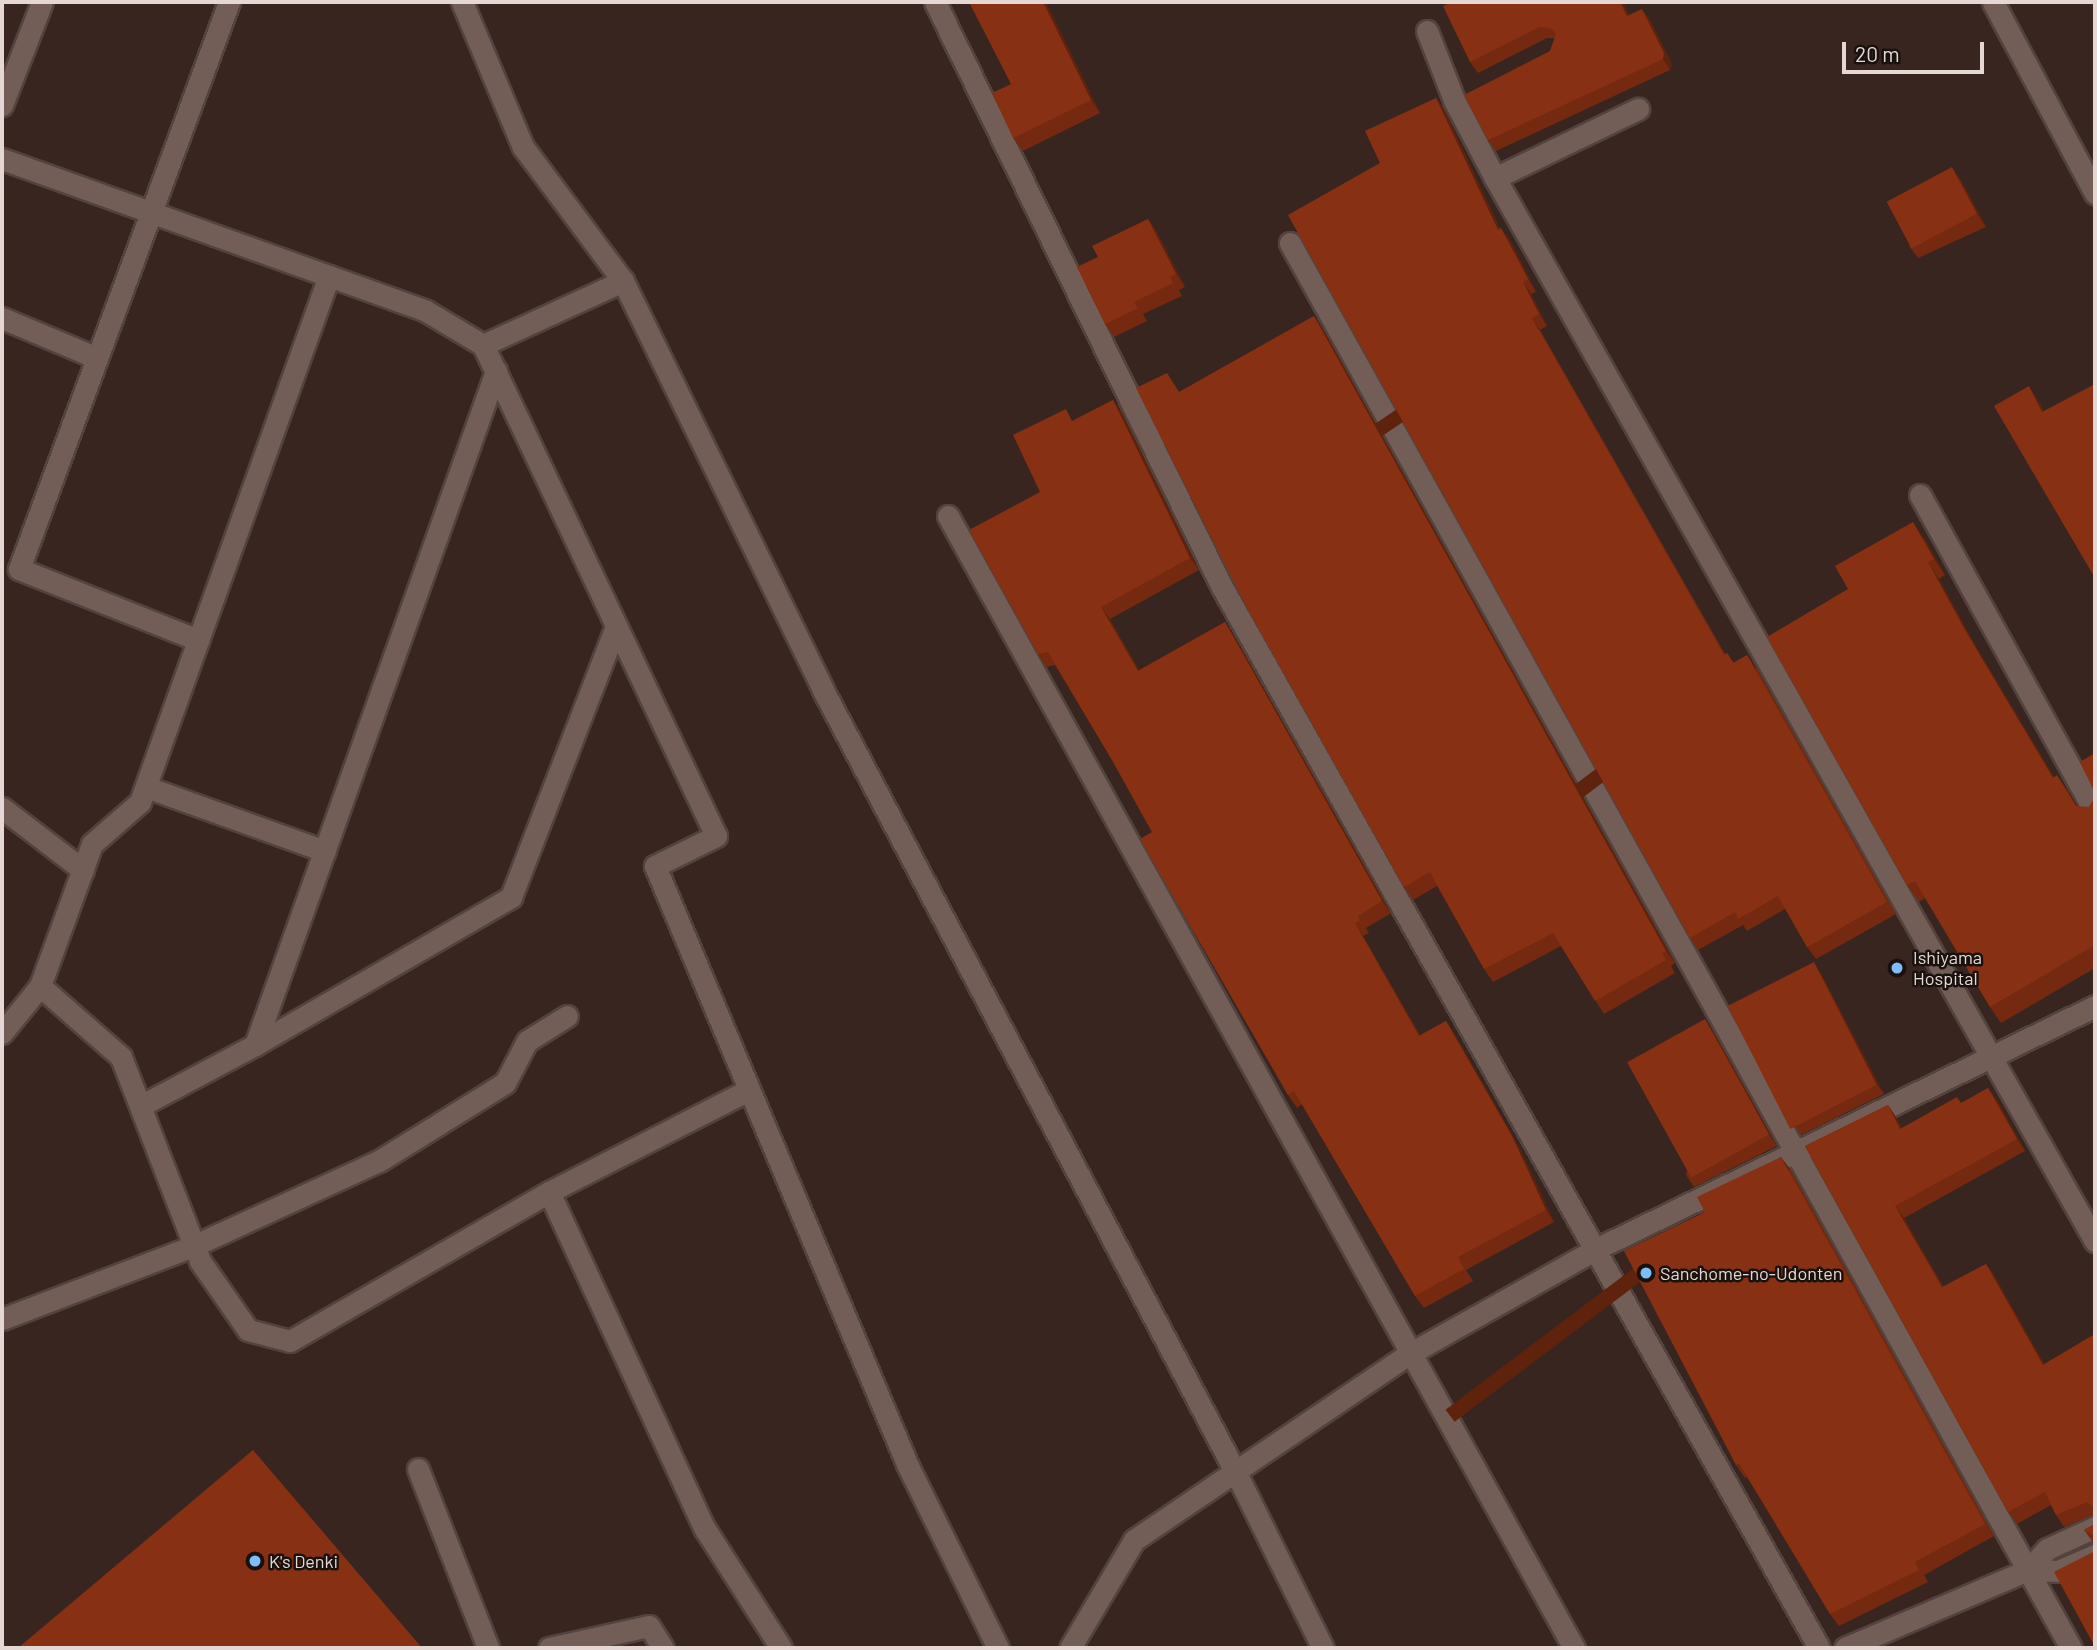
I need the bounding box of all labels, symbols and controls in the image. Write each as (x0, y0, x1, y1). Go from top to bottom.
scale bar (1845, 28, 1987, 72)
text: 20 m (1855, 41, 1900, 66)
place label: Ishiyama Hospital (1913, 947, 1982, 990)
marker: Ishiyama Hospital (1887, 958, 1907, 978)
place label: Sanchome-no-Udonten (1660, 1262, 1843, 1284)
marker: Sanchome-no-Udonten (1638, 1265, 1654, 1281)
place label: K's Denki (269, 1550, 338, 1572)
marker: K's Denki (247, 1553, 263, 1569)

